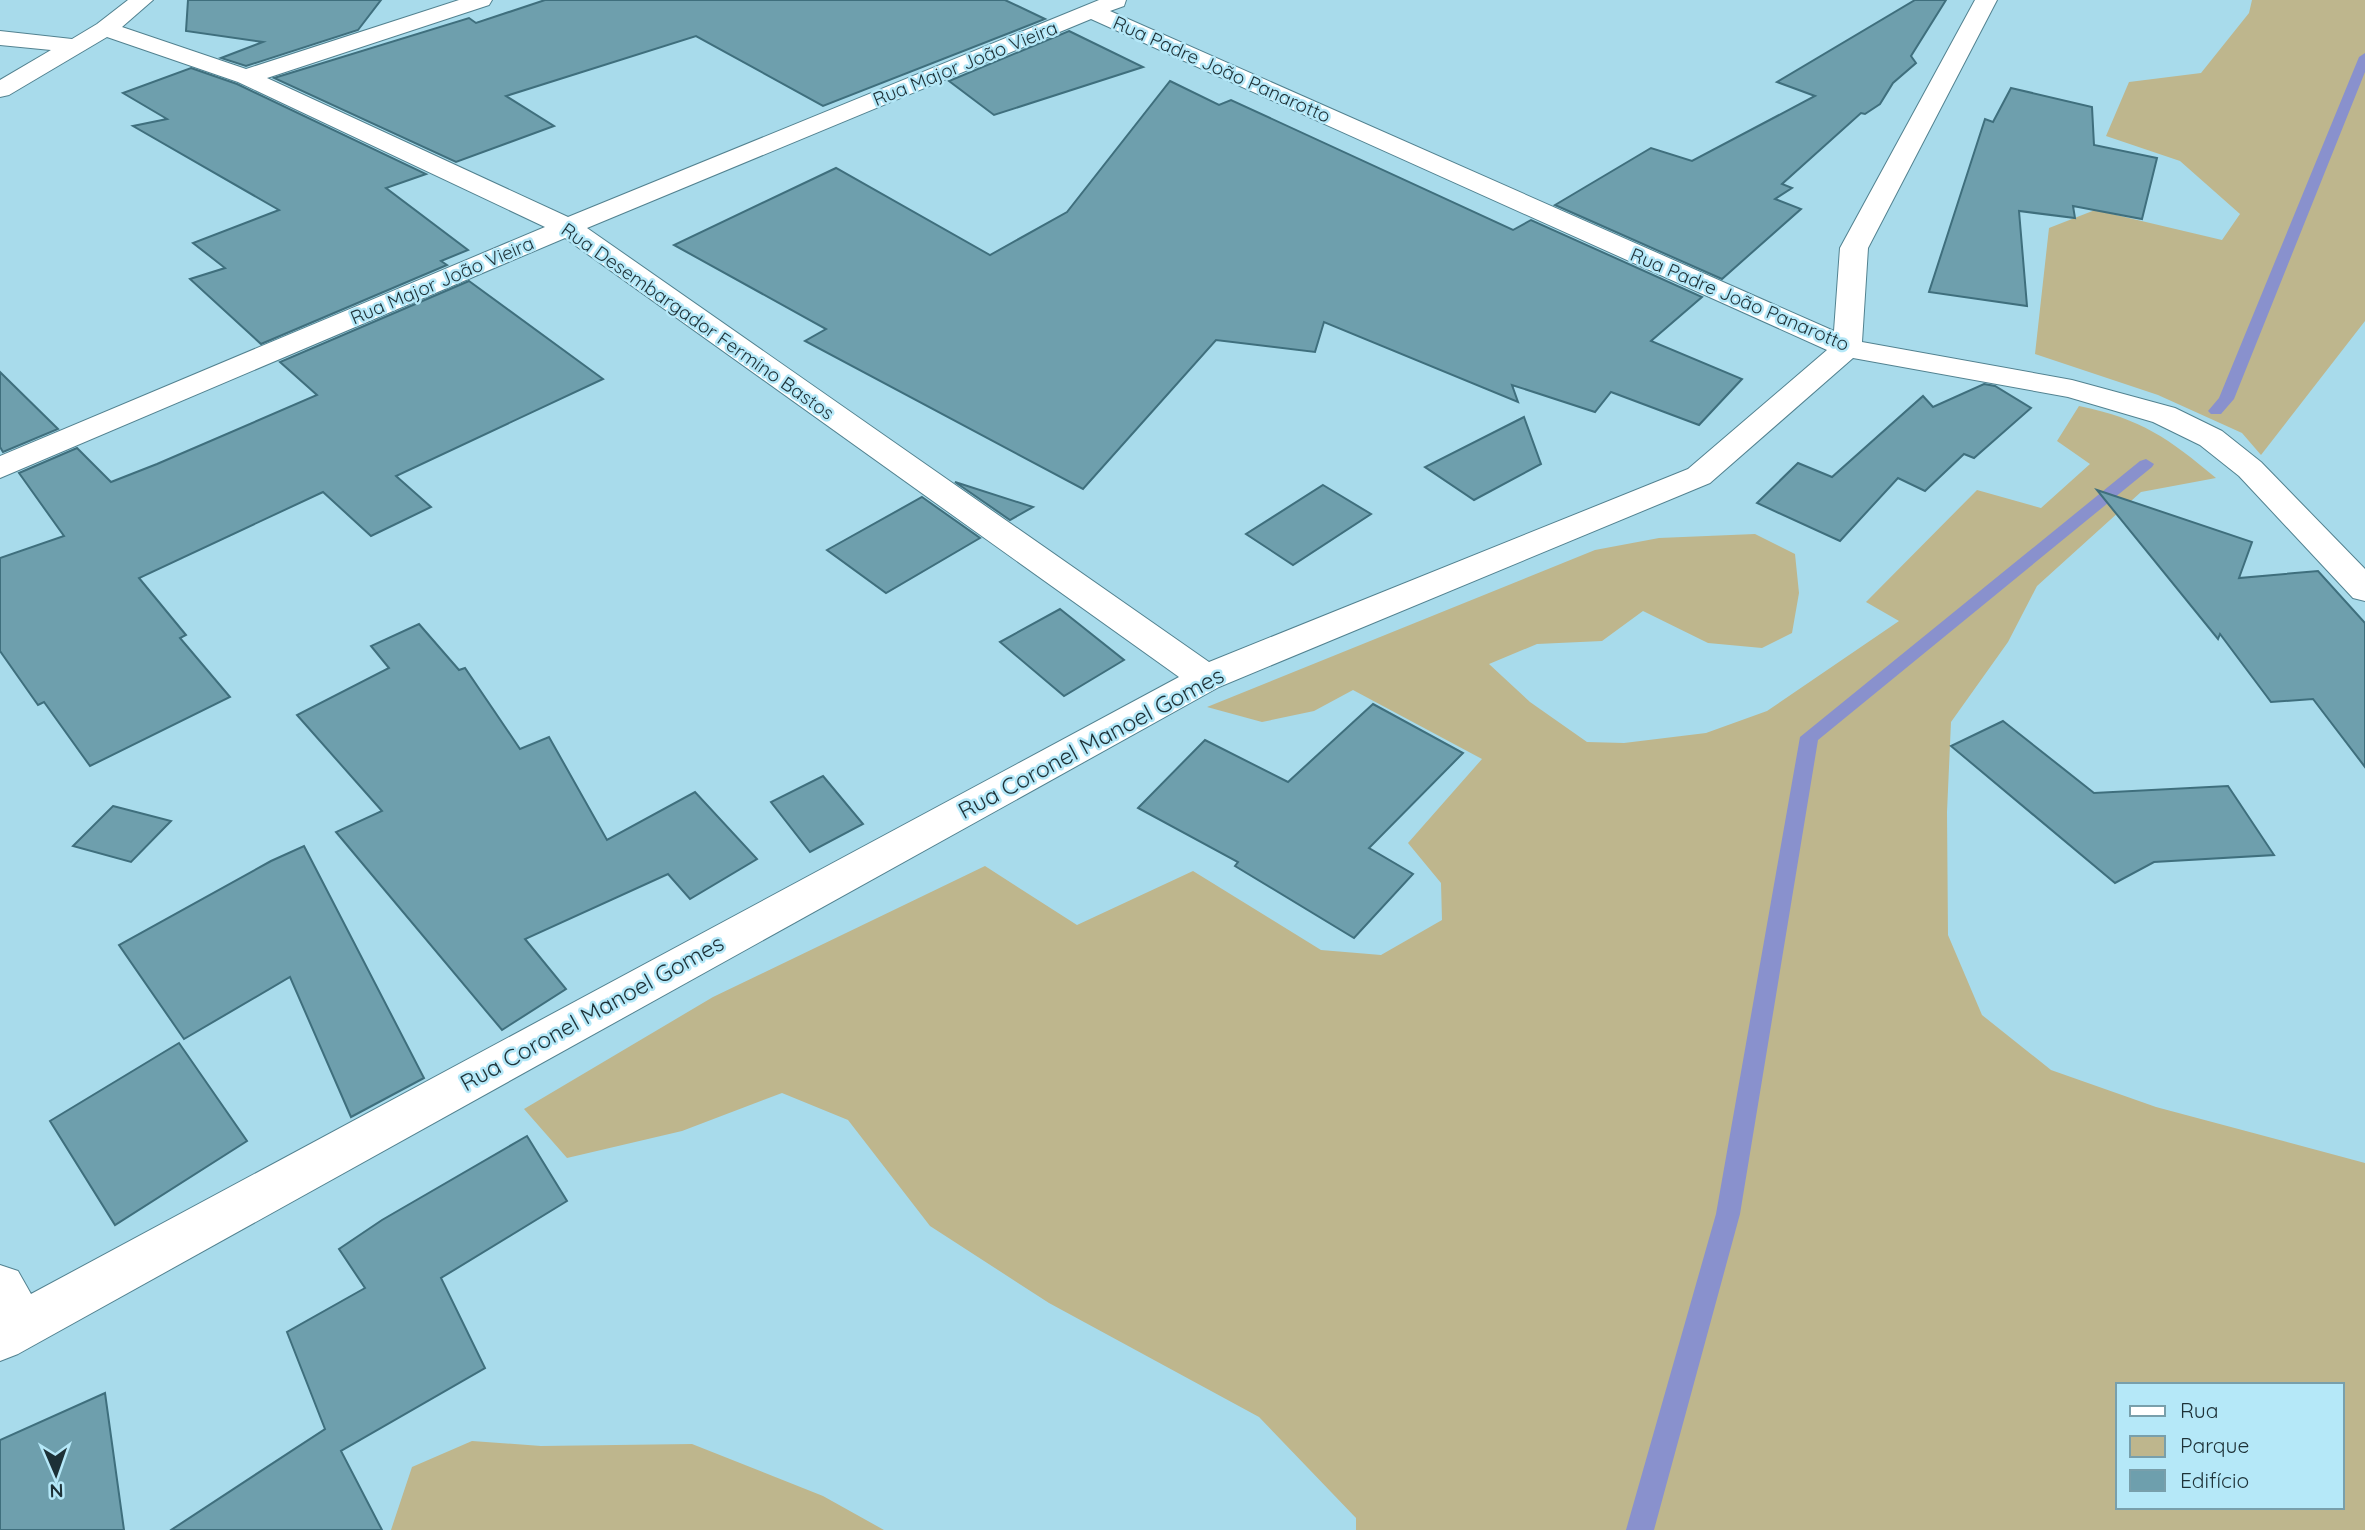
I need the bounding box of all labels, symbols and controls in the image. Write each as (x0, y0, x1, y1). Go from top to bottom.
street label: Rua Padre João Panarotto (1110, 10, 1334, 128)
street label: Rua Major João Vieira (869, 15, 1061, 111)
street label: Rua Desembargador Fermino Bastos (557, 217, 839, 425)
street label: Rua Major João Vieira (347, 230, 537, 330)
street label: Rua Padre João Panarotto (1627, 242, 1853, 356)
street label: Rua Coronel Manoel Gomes (953, 660, 1229, 825)
street label: Rua Coronel Manoel Gomes (455, 928, 729, 1097)
legend (2116, 1383, 2344, 1509)
text: Rua (2180, 1397, 2219, 1423)
text: Parque (2180, 1432, 2249, 1458)
north arrow (21, 1439, 91, 1509)
text: Edifício (2180, 1467, 2249, 1493)
text: N (49, 1479, 64, 1503)

